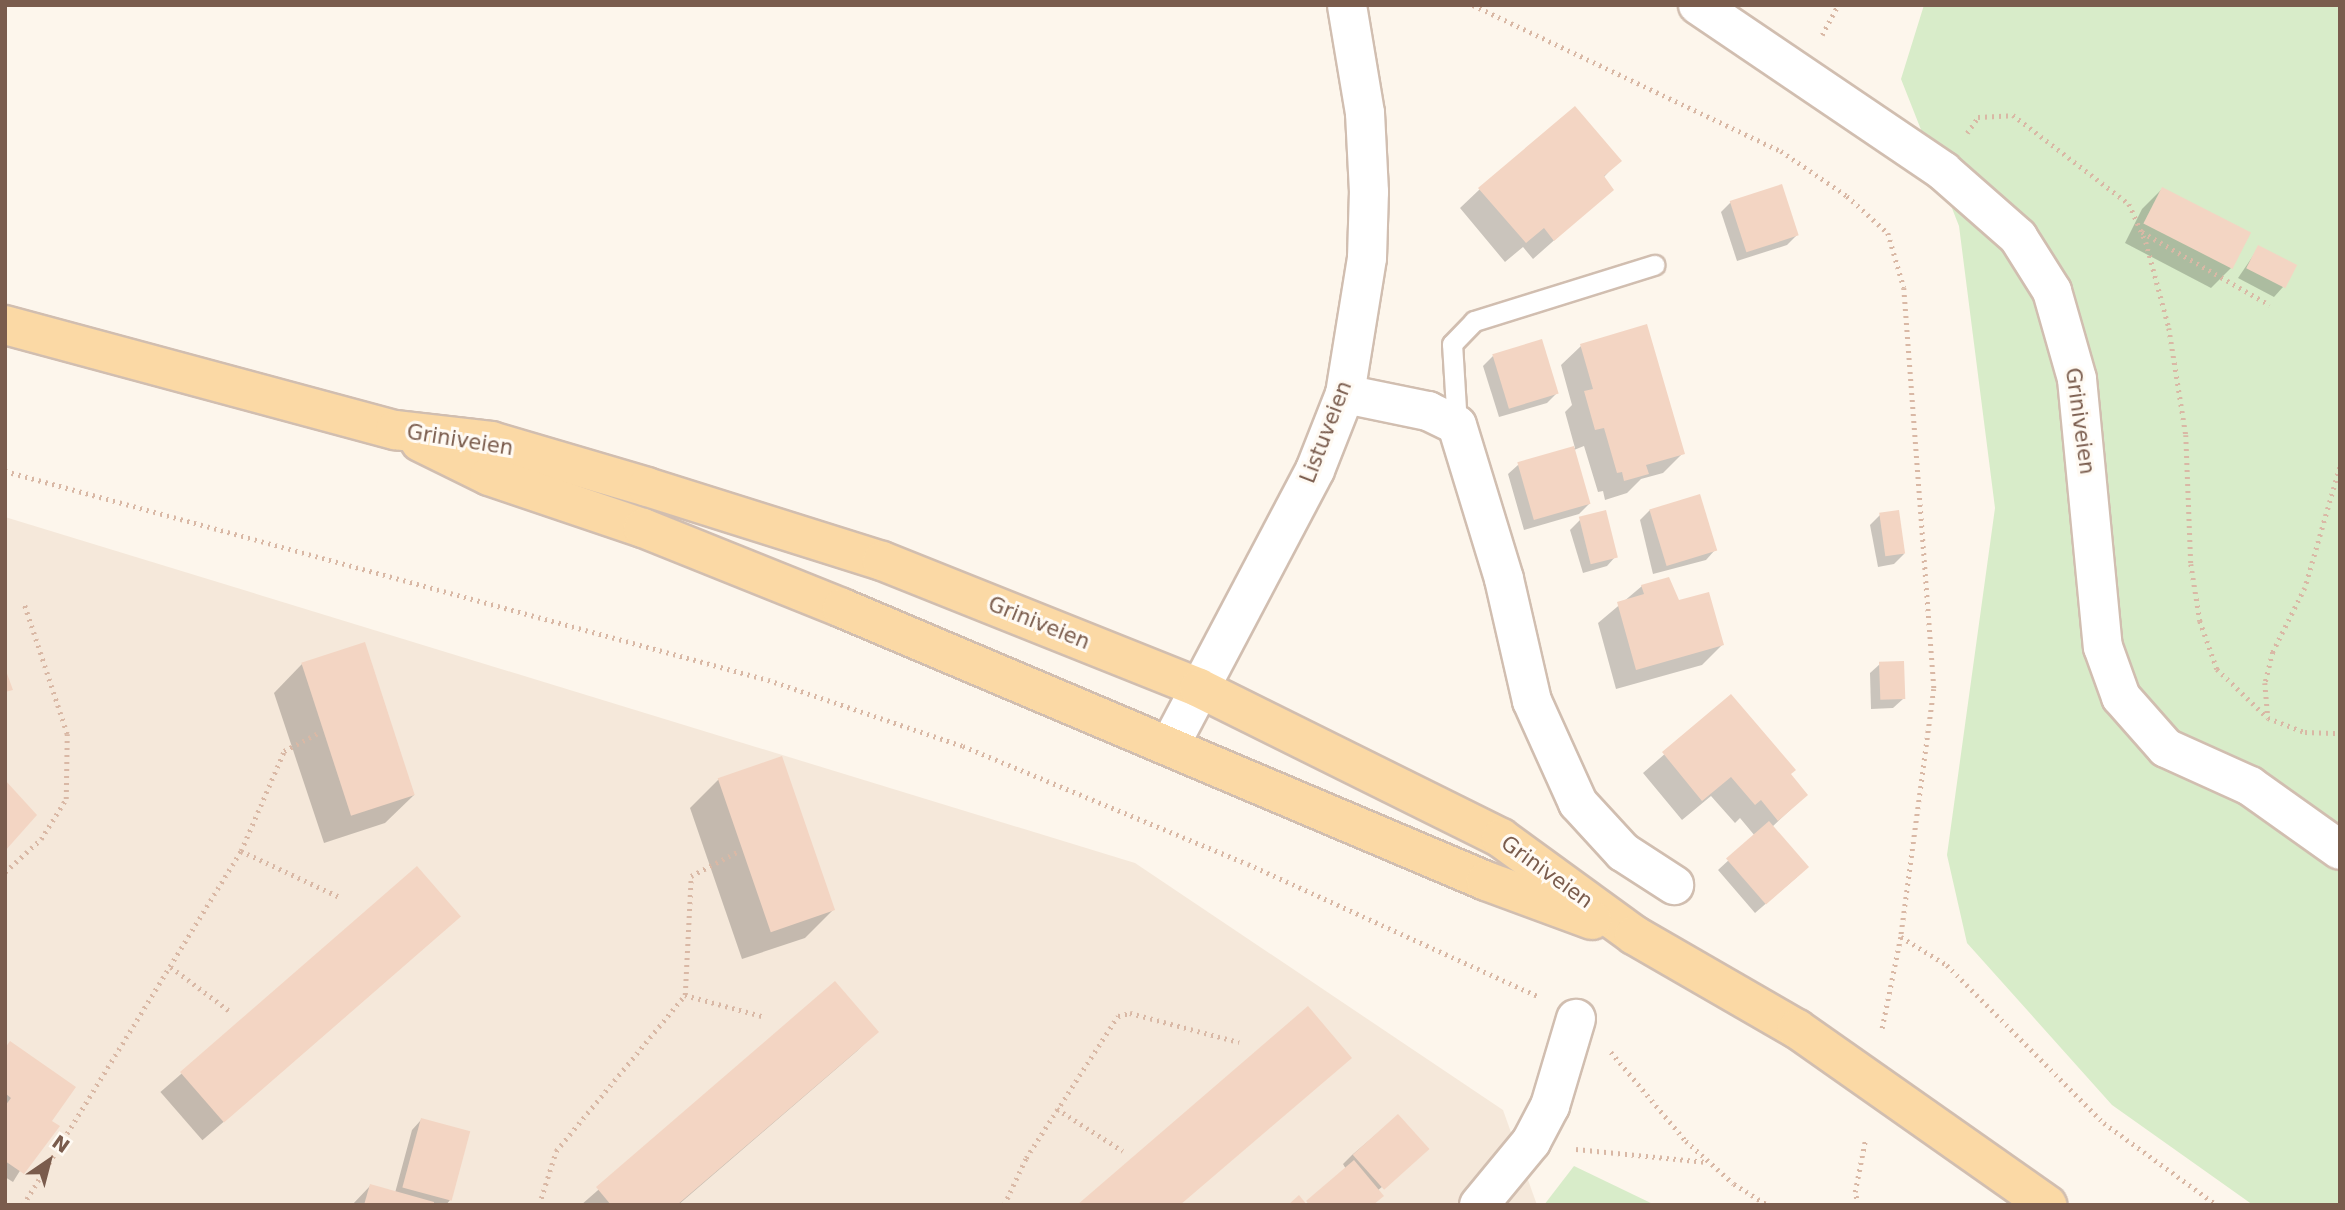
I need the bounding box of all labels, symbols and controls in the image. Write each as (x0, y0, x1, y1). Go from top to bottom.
street label: Griniveien (2060, 366, 2100, 476)
street label: Listuveien (1295, 377, 1357, 487)
street label: Griniveien (405, 419, 515, 461)
street label: Griniveien (985, 591, 1093, 655)
street label: Griniveien (1496, 830, 1598, 914)
north arrow (14, 1126, 84, 1196)
text: N (48, 1130, 74, 1157)

